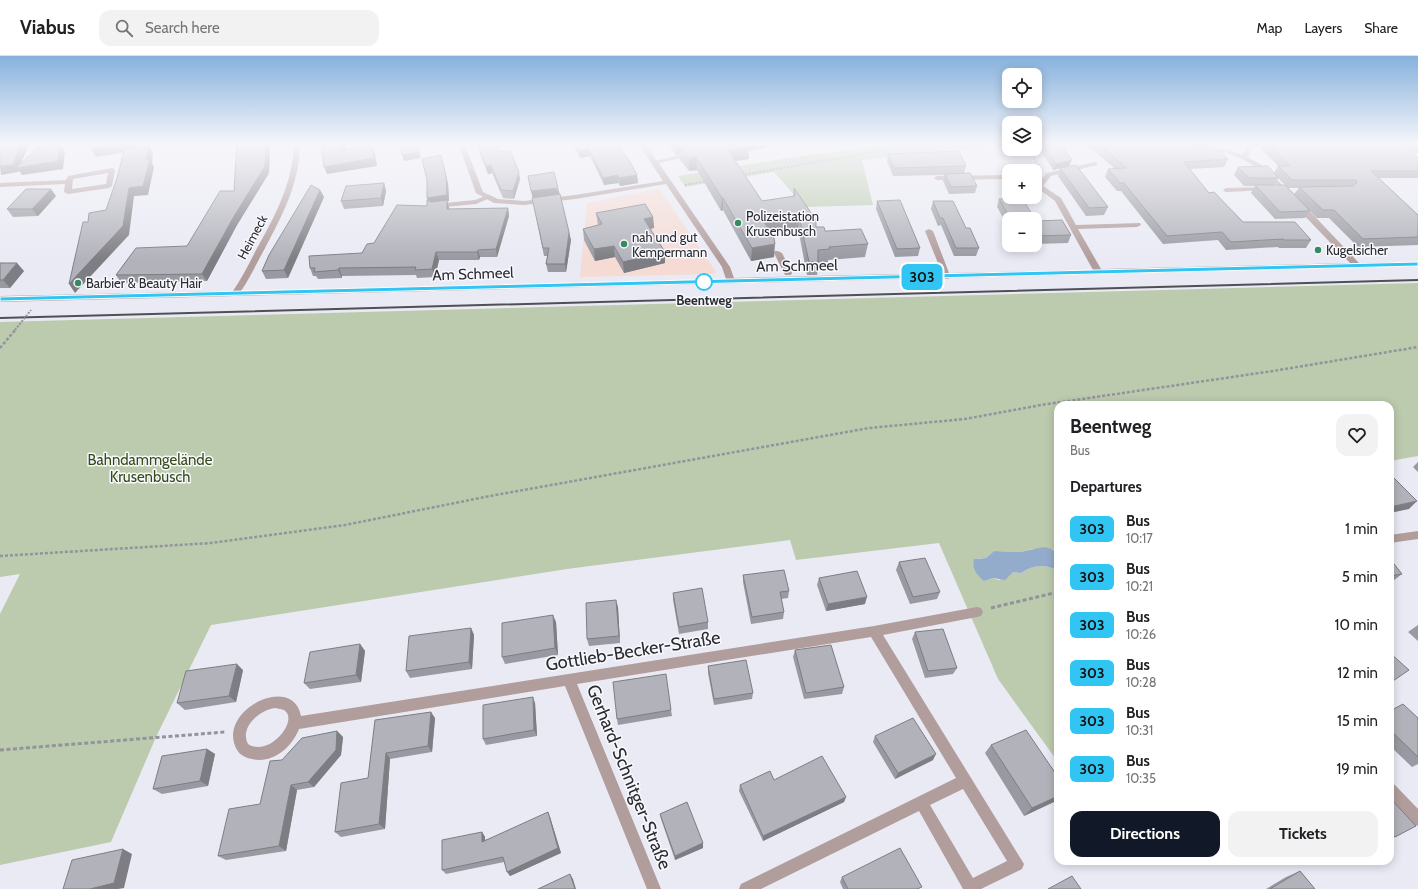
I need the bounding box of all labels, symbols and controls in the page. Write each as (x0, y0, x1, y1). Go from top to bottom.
search box (99, 10, 379, 46)
text: Viabus (20, 16, 75, 39)
icon: search (113, 17, 135, 39)
text: Search here (145, 19, 220, 37)
text: Map (1257, 19, 1282, 37)
text: Layers (1304, 19, 1342, 37)
text: Share (1364, 19, 1398, 37)
map controls (1002, 68, 1042, 252)
button: locate (1002, 68, 1042, 108)
button: layers (1002, 116, 1042, 156)
button: + (1002, 164, 1042, 204)
place label: Polizeistation Krusenbusch (746, 208, 819, 239)
street label: Heimeck (234, 212, 270, 262)
button: − (1002, 212, 1042, 252)
marker: Polizeistation Krusenbusch (733, 218, 743, 228)
place label: nah und gut Kempermann (632, 229, 707, 260)
marker: nah und gut Kempermann (619, 239, 629, 249)
place label: Kugelsicher (1326, 242, 1389, 258)
marker: Kugelsicher (1313, 245, 1323, 255)
street label: Am Schmeel (756, 256, 838, 276)
street label: Am Schmeel (432, 264, 515, 284)
line badge: 303 (899, 264, 945, 290)
text: 303 (910, 268, 934, 286)
marker: Beentweg (695, 273, 713, 291)
place label: Barbier & Beauty Hair (86, 275, 203, 291)
marker: Barbier & Beauty Hair (73, 278, 83, 288)
place label: Beentweg (676, 292, 732, 308)
button: heart (1336, 414, 1378, 456)
text: Beentweg (1070, 415, 1151, 438)
text: Bus (1070, 442, 1090, 458)
park label: Bahndammgelände Krusenbusch (88, 451, 213, 486)
text: Departures (1070, 478, 1142, 496)
text: Bus (1126, 512, 1150, 530)
text: 303 (1080, 520, 1104, 538)
text: 1 min (1345, 520, 1378, 538)
text: 10:17 (1126, 530, 1153, 546)
text: Bus (1126, 560, 1150, 578)
text: 303 (1080, 568, 1104, 586)
text: 5 min (1342, 568, 1378, 586)
text: 10:21 (1126, 578, 1153, 594)
text: Bus (1126, 608, 1150, 626)
text: 303 (1080, 616, 1104, 634)
text: 10 min (1335, 616, 1378, 634)
street label: Gottlieb-Becker-Straße (544, 626, 722, 676)
text: 10:26 (1126, 626, 1156, 642)
text: Bus (1126, 656, 1150, 674)
text: 303 (1080, 664, 1104, 682)
text: 12 min (1337, 664, 1378, 682)
text: 10:28 (1126, 674, 1157, 690)
street label: Gerhard-Schnitger-Straße (582, 681, 676, 873)
text: Bus (1126, 704, 1150, 722)
text: 303 (1080, 712, 1104, 730)
text: 15 min (1337, 712, 1378, 730)
text: 10:31 (1126, 722, 1153, 738)
text: Bus (1126, 752, 1150, 770)
text: 303 (1080, 760, 1104, 778)
text: 19 min (1336, 760, 1378, 778)
text: 10:35 (1126, 770, 1156, 786)
button: Directions (1070, 811, 1220, 857)
button: Tickets (1228, 811, 1378, 857)

